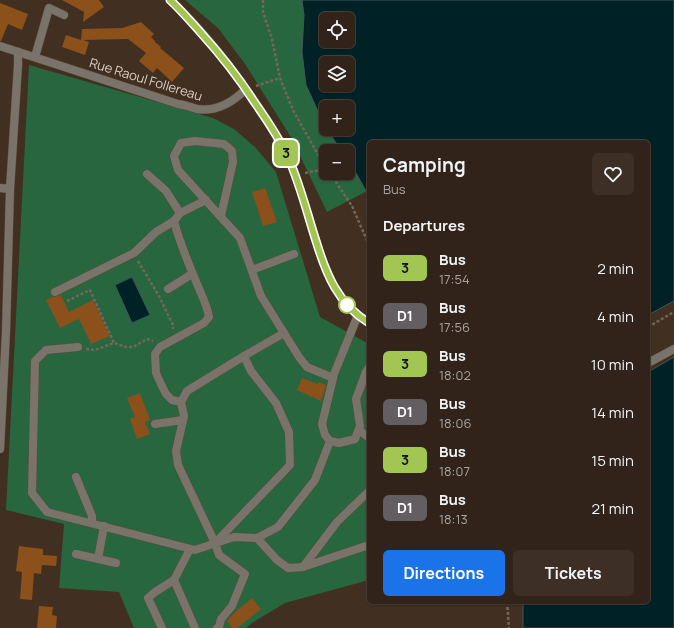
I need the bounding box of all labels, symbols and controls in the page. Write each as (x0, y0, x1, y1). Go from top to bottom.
map controls (319, 12, 355, 180)
button: locate (319, 12, 355, 48)
street label: Rue Raoul Follereau (87, 53, 205, 105)
button: layers (319, 56, 355, 92)
button: + (319, 100, 355, 136)
line badge: 3 (273, 140, 299, 166)
text: 3 (282, 143, 290, 162)
button: − (319, 144, 355, 180)
text: Camping (383, 152, 466, 178)
button: heart (592, 153, 634, 195)
text: Bus (383, 180, 406, 198)
text: Departures (383, 215, 465, 236)
text: Bus (439, 249, 466, 270)
text: 3 (401, 258, 409, 277)
text: 2 min (597, 258, 634, 279)
text: 17:54 (439, 270, 470, 288)
unlabelled marker (338, 296, 356, 314)
text: Bus (439, 297, 466, 318)
text: D1 (397, 306, 413, 325)
text: 4 min (597, 306, 634, 327)
text: 17:56 (439, 318, 470, 336)
text: Bus (439, 345, 466, 366)
text: 3 (401, 354, 409, 373)
text: 10 min (591, 354, 634, 375)
text: 18:02 (439, 366, 471, 384)
text: Bus (439, 393, 466, 414)
text: D1 (397, 402, 413, 421)
text: 14 min (591, 402, 634, 423)
text: 18:06 (439, 414, 472, 432)
text: Bus (439, 441, 466, 462)
text: 3 (401, 450, 409, 469)
text: 15 min (591, 450, 634, 471)
text: 18:07 (439, 462, 470, 480)
text: Bus (439, 489, 466, 510)
text: D1 (397, 498, 413, 517)
text: 21 min (591, 498, 634, 519)
text: 18:13 (439, 510, 468, 528)
button: Directions (383, 550, 505, 596)
button: Tickets (513, 550, 634, 596)

